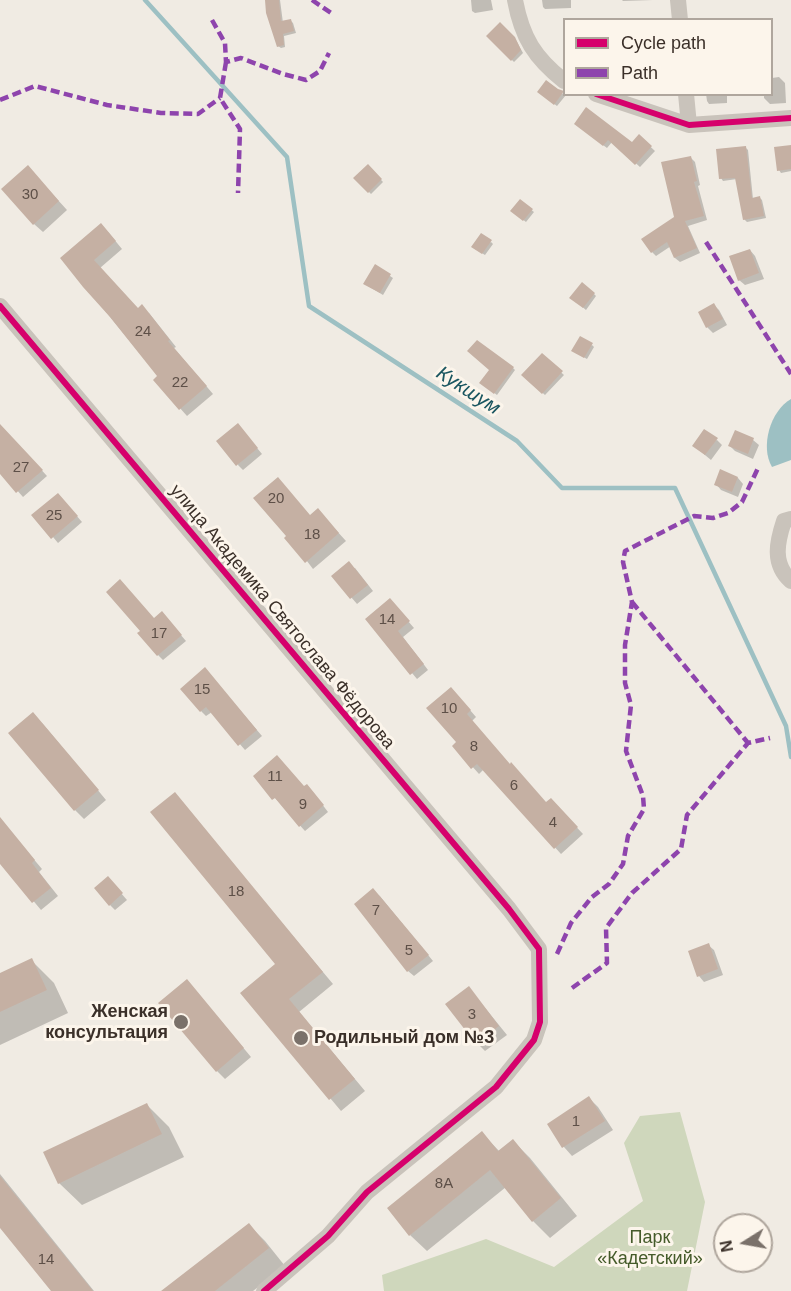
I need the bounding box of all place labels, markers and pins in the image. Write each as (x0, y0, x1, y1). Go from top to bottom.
place label: Женская консультация (45, 1001, 168, 1044)
marker: Женская консультация (172, 1013, 190, 1031)
place label: Родильный дом №3 (314, 1027, 494, 1049)
marker: Родильный дом №3 (292, 1029, 310, 1047)

